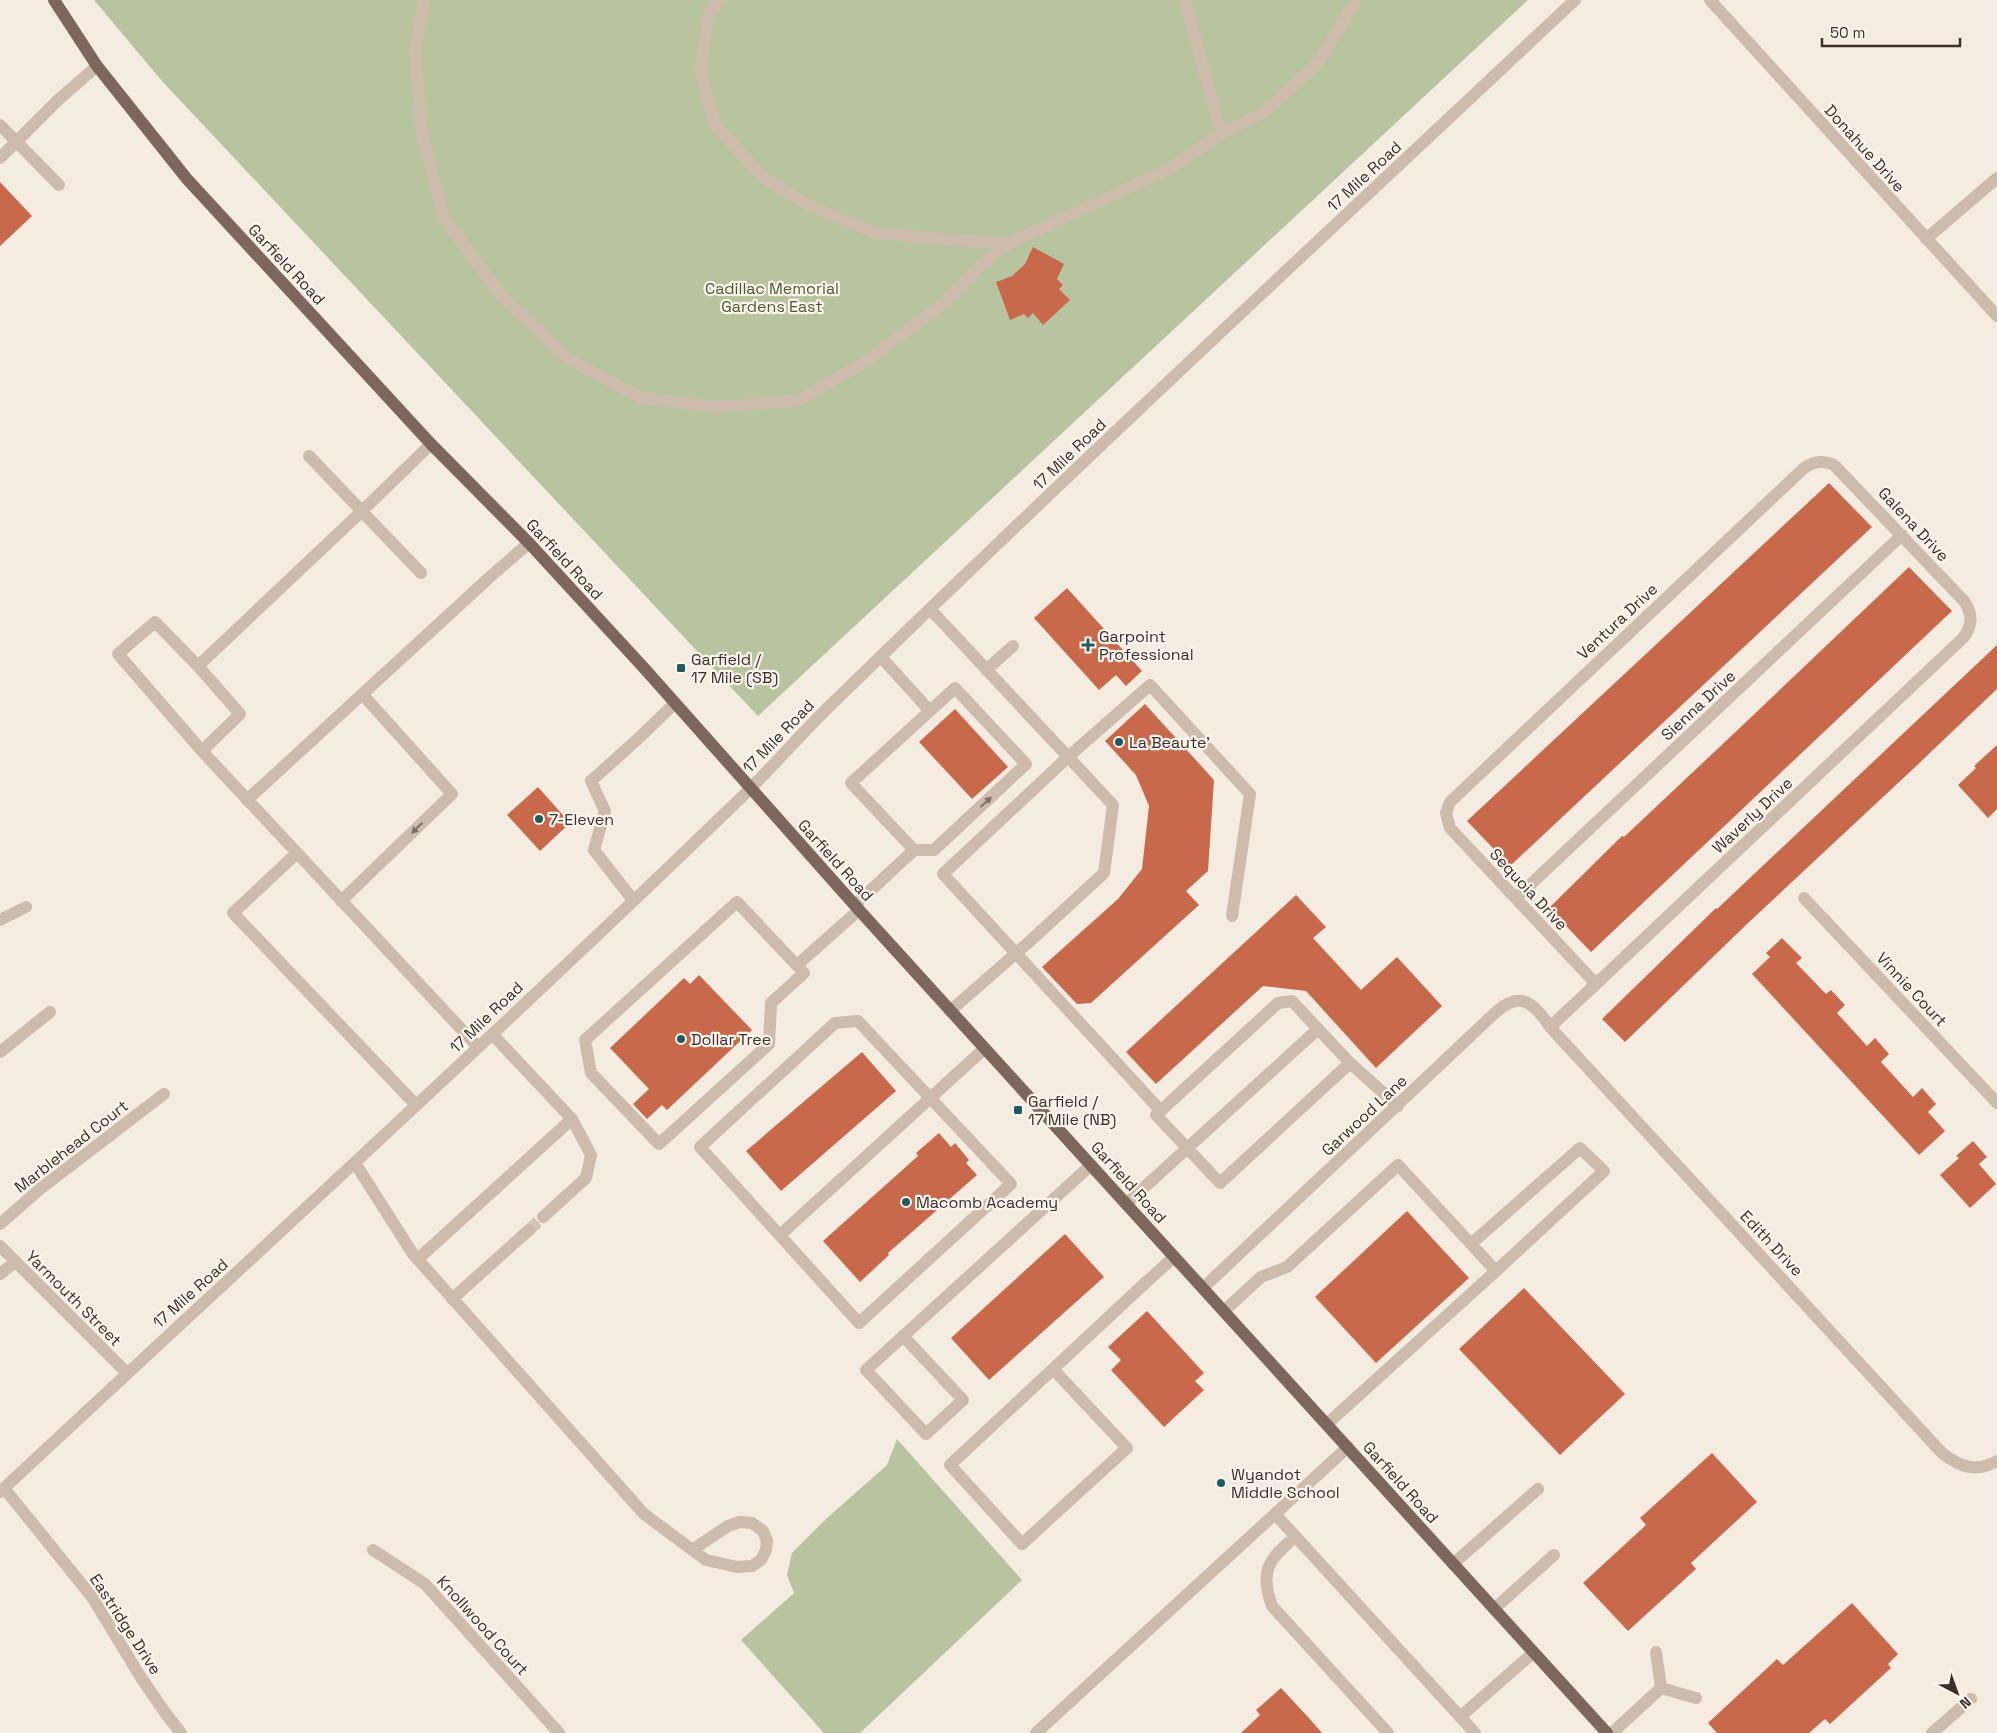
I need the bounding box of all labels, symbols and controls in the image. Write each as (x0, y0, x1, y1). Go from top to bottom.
scale bar (1822, 15, 1960, 47)
text: 50 m (1830, 23, 1865, 42)
street label: Donahue Drive (1820, 100, 1910, 197)
street label: 17 Mile Road (1323, 137, 1406, 216)
street label: Garfield Road (244, 219, 330, 309)
park label: Cadillac Memorial Gardens East (705, 278, 839, 317)
street label: 17 Mile Road (1028, 414, 1111, 495)
street label: Galena Drive (1874, 483, 1954, 566)
street label: Garfield Road (522, 514, 608, 604)
street label: Ventura Drive (1573, 579, 1662, 664)
place label: Garpoint Professional (1099, 626, 1194, 665)
marker: Garpoint Professional (1081, 638, 1095, 652)
place label: Garfield / 17 Mile (SB) (691, 649, 778, 688)
marker: Garfield / 17 Mile (SB) (675, 662, 687, 674)
street label: Sienna Drive (1657, 665, 1740, 745)
street label: 17 Mile Road (738, 695, 819, 778)
place label: La Beaute' (1129, 732, 1210, 753)
marker: La Beaute' (1113, 736, 1125, 748)
street label: Waverly Drive (1708, 773, 1797, 858)
one-way arrow (980, 796, 992, 808)
place label: 7-Eleven (549, 809, 614, 830)
marker: 7-Eleven (533, 813, 545, 825)
street label: Garfield Road (793, 815, 878, 906)
one-way arrow (411, 822, 423, 834)
street label: Sequoia Drive (1485, 844, 1572, 935)
street label: Vinnie Court (1872, 948, 1951, 1031)
street label: 17 Mile Road (445, 977, 528, 1058)
place label: Dollar Tree (691, 1029, 771, 1050)
marker: Dollar Tree (675, 1033, 687, 1045)
street label: Garwood Lane (1317, 1070, 1412, 1161)
place label: Garfield / 17 Mile (NB) (1028, 1091, 1116, 1130)
street label: Marblehead Court (10, 1095, 132, 1197)
marker: Garfield / 17 Mile (NB) (1012, 1104, 1024, 1116)
street label: Garfield Road (1086, 1137, 1171, 1228)
place label: Macomb Academy (916, 1192, 1058, 1213)
marker: Macomb Academy (900, 1196, 912, 1208)
street label: Edith Drive (1736, 1206, 1808, 1281)
street label: Yarmouth Street (21, 1246, 126, 1351)
street label: 17 Mile Road (148, 1254, 232, 1333)
street label: Garfield Road (1358, 1437, 1443, 1528)
place label: Wyandot Middle School (1231, 1464, 1340, 1503)
marker: Wyandot Middle School (1215, 1477, 1227, 1489)
street label: Eastridge Drive (85, 1570, 166, 1679)
street label: Knollwood Court (432, 1571, 533, 1680)
north arrow (1932, 1668, 1982, 1718)
text: N (1956, 1693, 1975, 1713)

